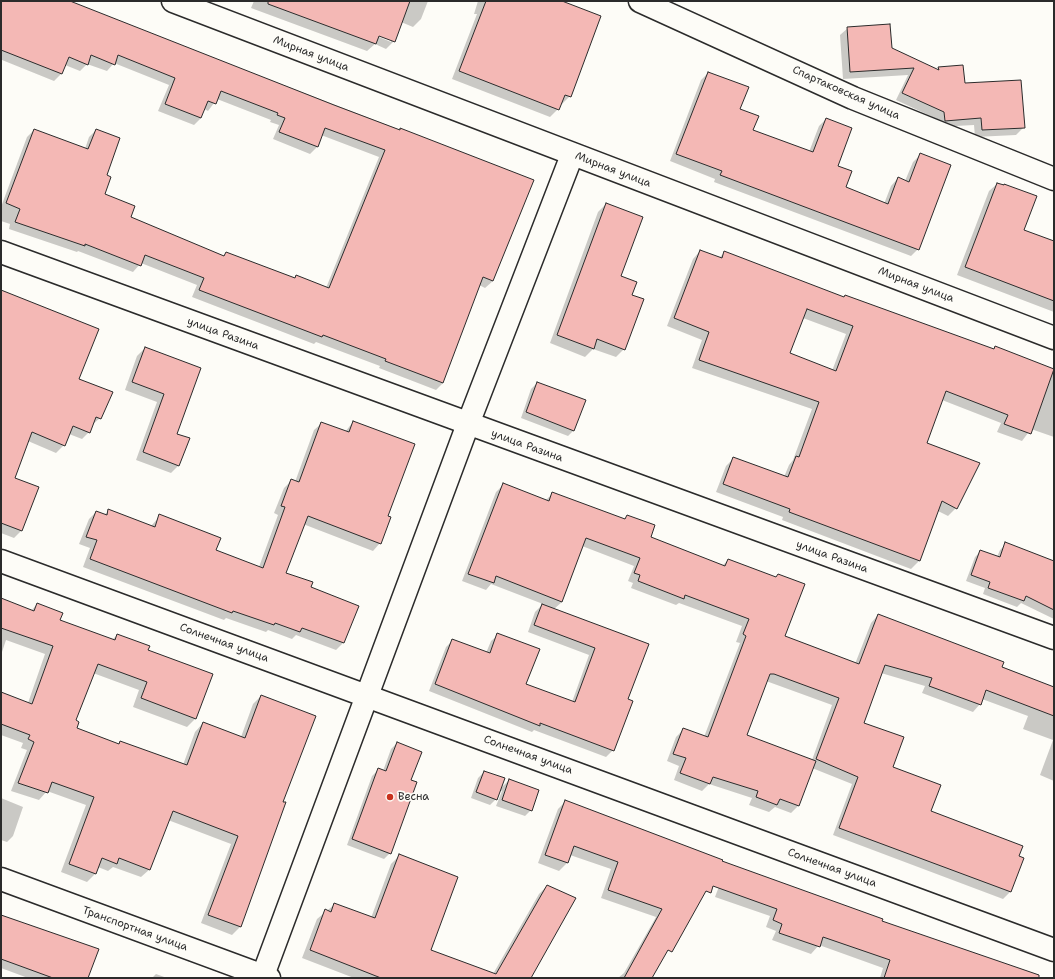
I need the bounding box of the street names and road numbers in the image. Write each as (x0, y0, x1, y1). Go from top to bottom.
street label: Мирная улица (271, 33, 351, 75)
street label: Спартаковская улица (790, 63, 902, 123)
street label: Мирная улица (573, 149, 653, 191)
street label: Мирная улица (876, 264, 956, 306)
street label: улица Разина (185, 315, 261, 353)
street label: улица Разина (489, 427, 565, 465)
street label: улица Разина (794, 538, 870, 576)
street label: Солнечная улица (178, 621, 270, 665)
street label: Солнечная улица (482, 733, 574, 777)
street label: Солнечная улица (786, 846, 878, 890)
street label: Транспортная улица (81, 904, 189, 954)

